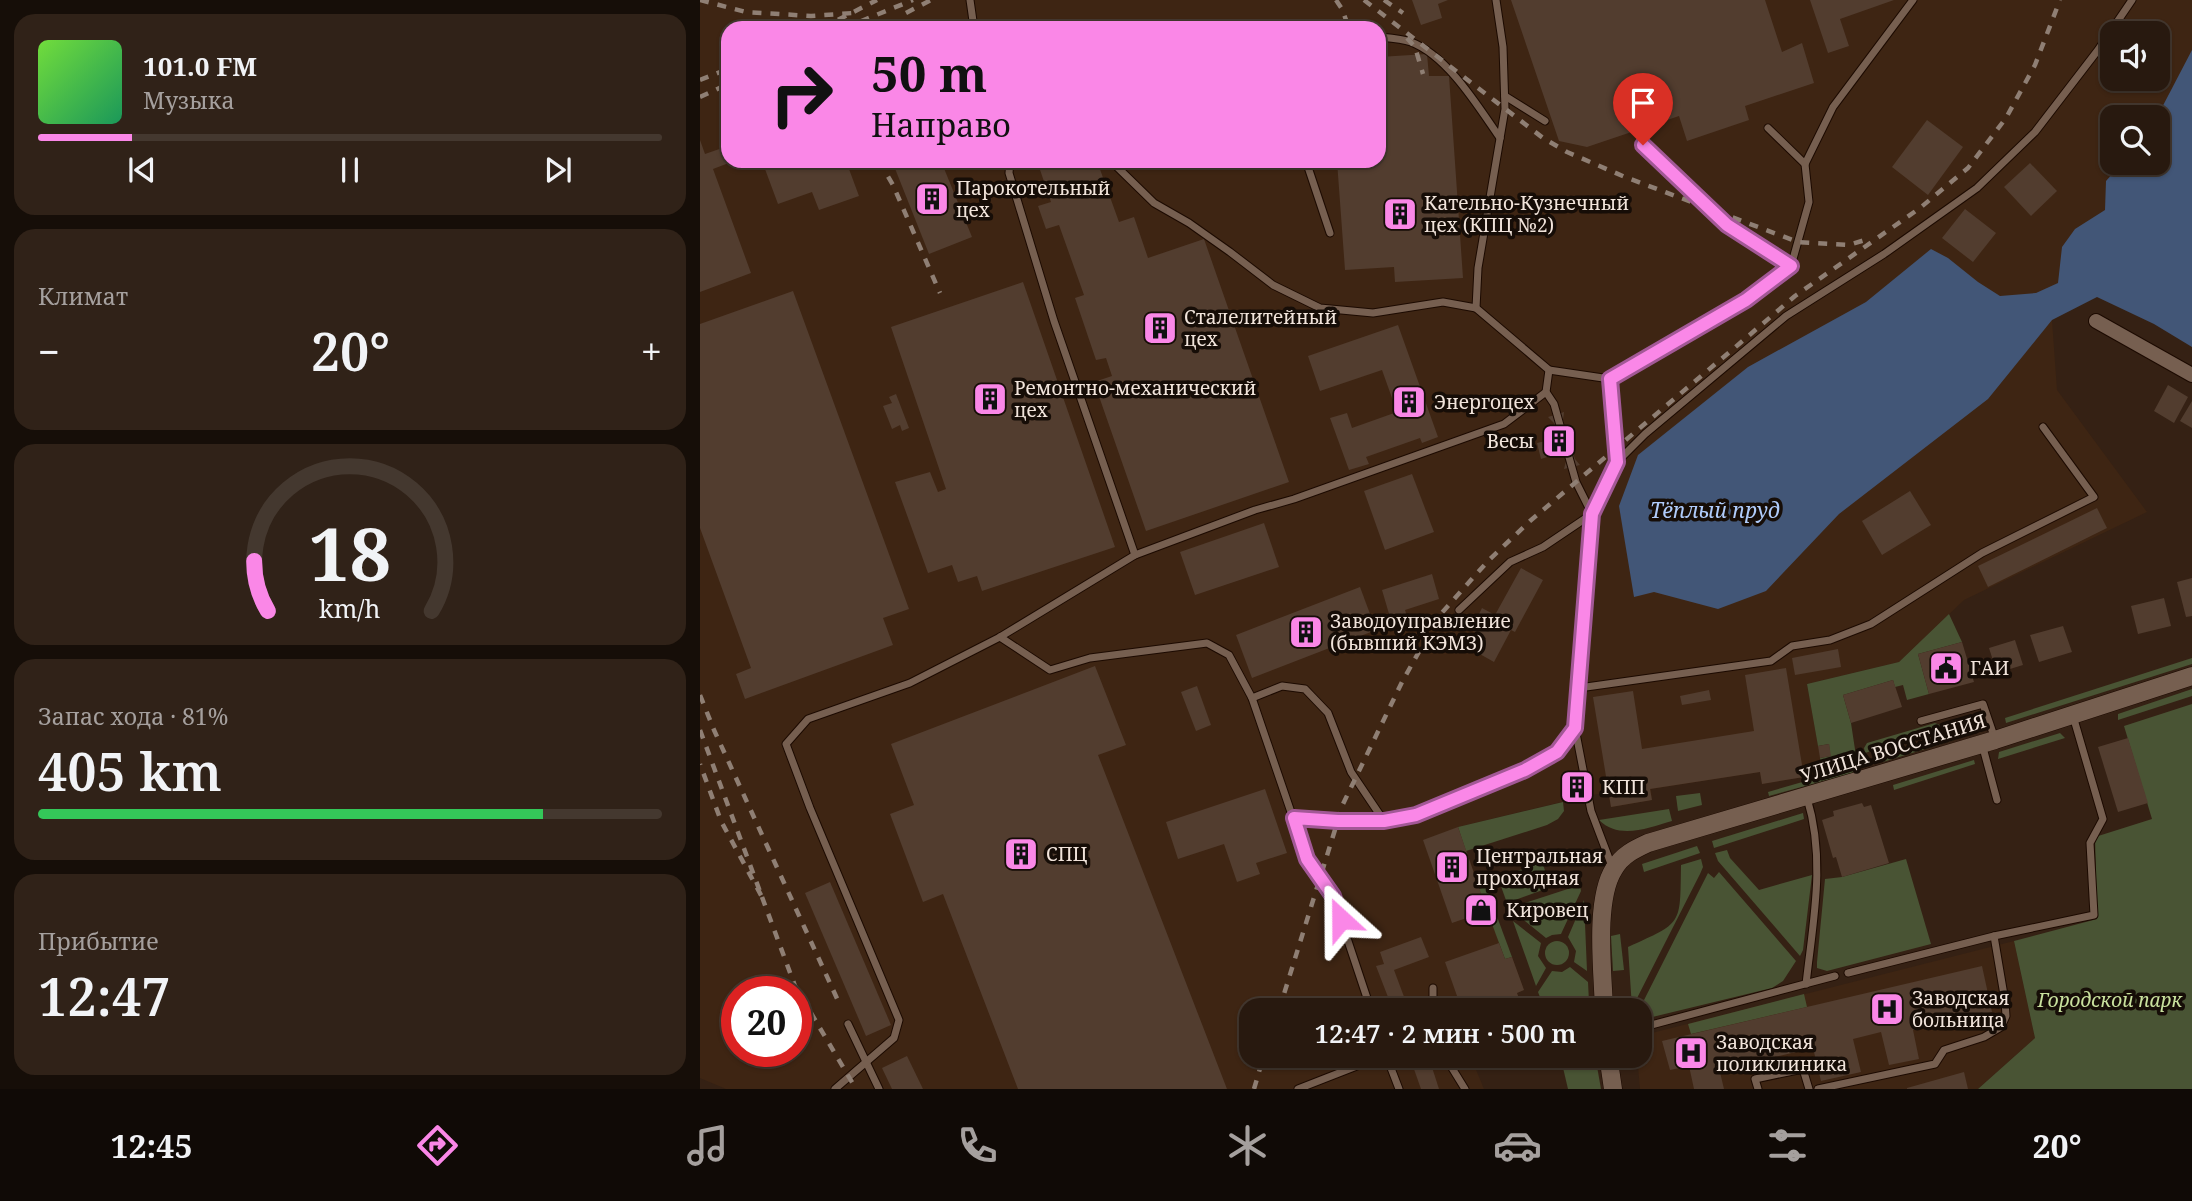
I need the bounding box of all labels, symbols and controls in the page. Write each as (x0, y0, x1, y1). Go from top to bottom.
map controls (2100, 21, 2170, 175)
button: sound (2100, 21, 2170, 91)
text: 50 m (871, 40, 987, 106)
text: 101.0 FM (143, 48, 257, 84)
icon: right (756, 49, 847, 140)
pin (1613, 73, 1673, 145)
text: Музыка (143, 84, 235, 116)
icon: arrive (1624, 84, 1662, 122)
text: Направо (871, 103, 1011, 146)
button: search (2100, 105, 2170, 175)
icon: previous (123, 151, 161, 189)
icon: pause (331, 151, 369, 189)
icon: next (539, 151, 577, 189)
place label: Парокотельный цех (956, 175, 1110, 223)
building icon: Парокотельный цех (913, 180, 951, 218)
place label: Кательно-Кузнечный цех (КПЦ №2) (1424, 190, 1629, 238)
building icon: Кательно-Кузнечный цех (КПЦ №2) (1381, 195, 1419, 233)
text: Климат (38, 280, 128, 312)
place label: Сталелитейный цех (1184, 304, 1337, 352)
building icon: Сталелитейный цех (1141, 309, 1179, 347)
text: 20° (311, 315, 390, 386)
text: − (38, 325, 60, 377)
text: + (641, 325, 662, 377)
place label: Ремонтно-механический цех (1014, 375, 1257, 423)
building icon: Ремонтно-механический цех (971, 380, 1009, 418)
building icon: Энергоцех (1390, 383, 1428, 421)
place label: Энергоцех (1434, 389, 1535, 415)
building icon: Весы (1540, 422, 1578, 460)
place label: Весы (1486, 428, 1534, 454)
water label: Тёплый пруд (1650, 496, 1780, 524)
text: 18 (309, 503, 391, 602)
text: km/h (319, 590, 381, 624)
place label: Заводоуправление (бывший КЭМЗ) (1330, 608, 1511, 656)
building icon: Заводоуправление (бывший КЭМЗ) (1287, 613, 1325, 651)
public building icon: ГАИ (1927, 649, 1965, 687)
place label: ГАИ (1970, 655, 2009, 681)
text: Запас хода · 81% (38, 700, 228, 732)
street label: УЛИЦА ВОССТАНИЯ (1797, 707, 1989, 789)
text: 405 km (38, 735, 222, 806)
building icon: КПП (1558, 768, 1596, 806)
place label: КПП (1602, 774, 1645, 800)
building icon: СПЦ (1002, 835, 1040, 873)
place label: СПЦ (1046, 841, 1088, 867)
place label: Центральная проходная (1476, 843, 1603, 891)
building icon: Центральная проходная (1433, 848, 1471, 886)
position arrow (1304, 882, 1378, 956)
shop icon: Кировец (1462, 891, 1500, 929)
place label: Кировец (1506, 897, 1588, 923)
text: Прибытие (38, 925, 159, 957)
text: 12:47 (38, 960, 171, 1031)
speed limit sign: 20 (721, 976, 812, 1067)
place label: Заводская больница (1912, 985, 2010, 1033)
park label: Городской парк (2037, 987, 2183, 1013)
hospital icon: Заводская больница (1868, 990, 1906, 1028)
text: 12:47 · 2 мин · 500 m (1314, 1015, 1577, 1051)
place label: Заводская поликлиника (1716, 1029, 1847, 1077)
hospital icon: Заводская поликлиника (1672, 1034, 1710, 1072)
icon: directions (413, 1121, 462, 1170)
icon: music (683, 1121, 732, 1170)
icon: phone (953, 1121, 1002, 1170)
icon: climate (1223, 1121, 1272, 1170)
icon: car (1493, 1121, 1542, 1170)
icon: filters (1763, 1121, 1812, 1170)
text: 12:45 (110, 1124, 192, 1167)
text: 20° (2033, 1124, 2081, 1167)

